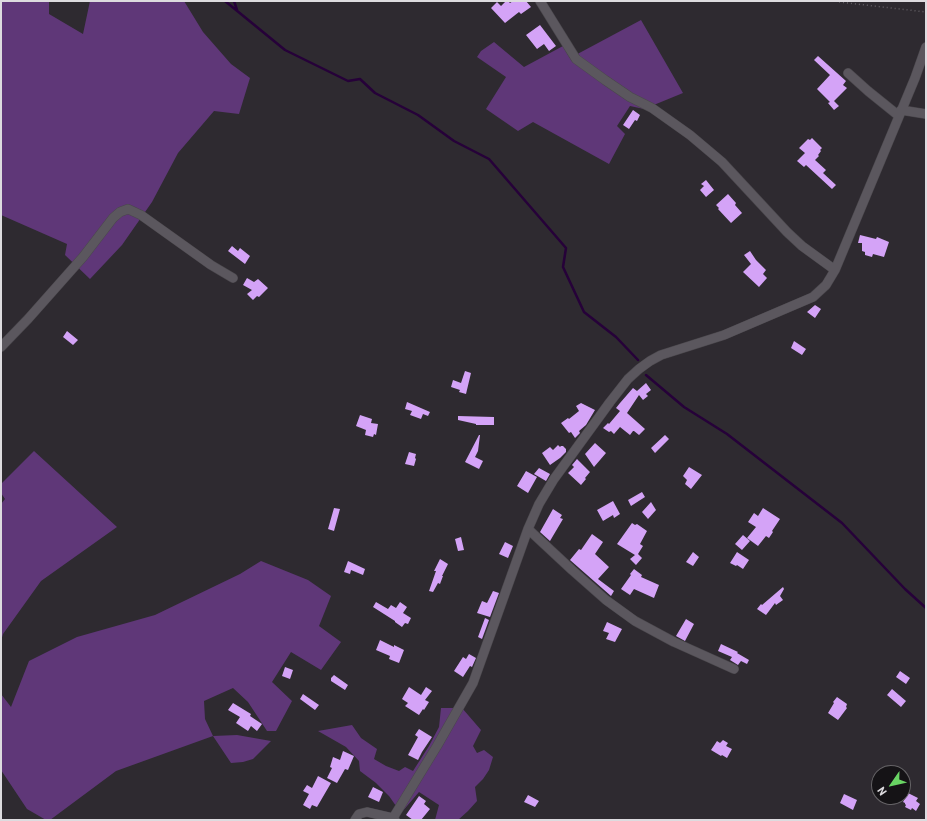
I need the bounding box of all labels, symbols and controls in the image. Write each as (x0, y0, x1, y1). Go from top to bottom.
north arrow (871, 765, 911, 805)
text: N (874, 785, 889, 798)

